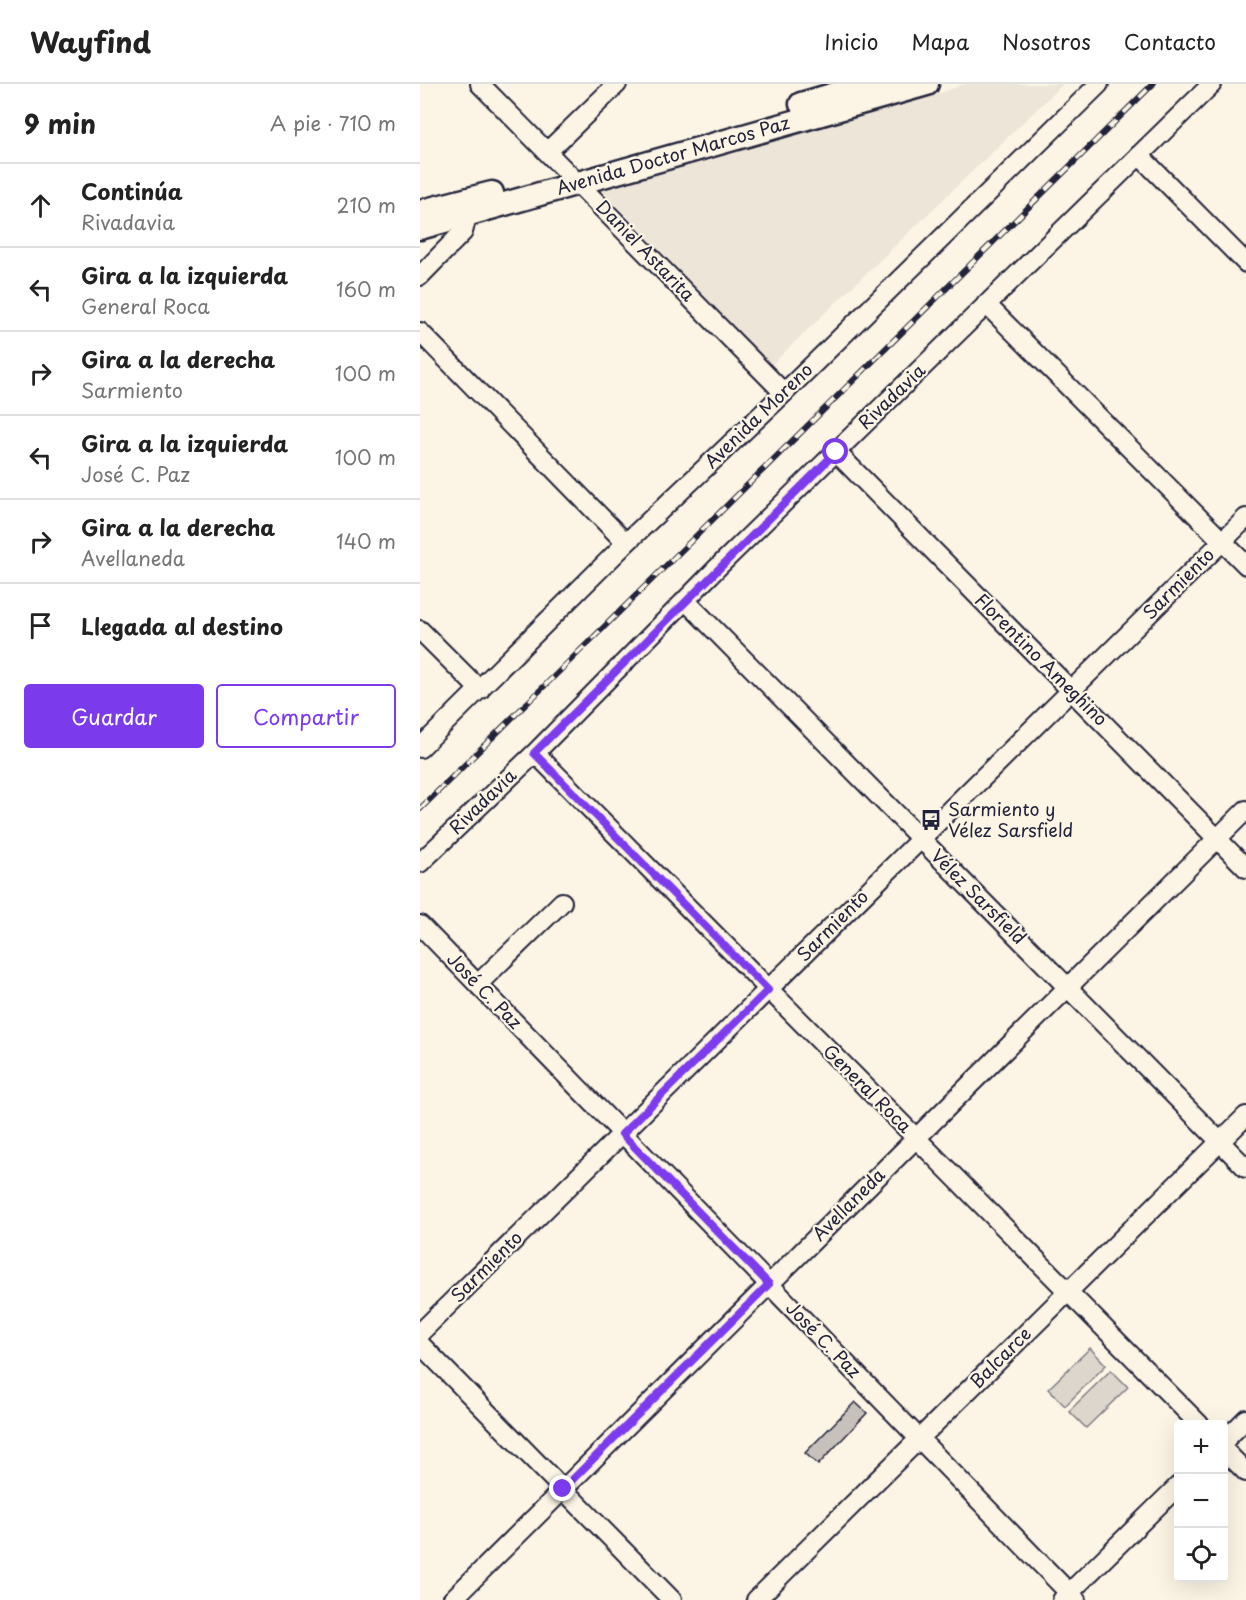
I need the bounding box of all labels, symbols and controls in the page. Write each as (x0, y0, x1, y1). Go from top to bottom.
text: Wayfind (30, 20, 151, 63)
text: Inicio (824, 25, 878, 57)
text: Mapa (911, 25, 969, 57)
text: Nosotros (1002, 25, 1091, 57)
text: Contacto (1124, 25, 1216, 57)
text: 9 min (24, 104, 96, 143)
text: A pie · 710 m (270, 108, 396, 138)
street label: Avenida Doctor Marcos Paz (553, 108, 793, 201)
text: Continúa (81, 174, 183, 207)
icon: ahead (24, 189, 57, 222)
text: 210 m (337, 190, 396, 220)
street label: Daniel Astarita (591, 193, 702, 307)
text: Rivadavia (81, 207, 175, 237)
text: Gira a la izquierda (81, 258, 288, 291)
icon: left (24, 273, 57, 306)
text: 160 m (336, 274, 396, 304)
text: General Roca (81, 291, 210, 321)
text: Gira a la derecha (81, 342, 275, 375)
street label: Avenida Moreno (698, 356, 818, 474)
street label: Rivadavia (851, 356, 931, 435)
icon: right (24, 357, 57, 390)
text: 100 m (335, 358, 396, 388)
text: Sarmiento (81, 375, 183, 405)
text: Gira a la izquierda (81, 426, 288, 459)
route start (822, 438, 848, 464)
icon: left (24, 441, 57, 474)
text: 100 m (335, 442, 396, 472)
text: José C. Paz (81, 459, 190, 489)
text: Gira a la derecha (81, 510, 275, 543)
icon: right (24, 525, 57, 558)
text: 140 m (336, 526, 396, 556)
street label: Sarmiento (1136, 541, 1220, 625)
text: Avellaneda (81, 543, 185, 573)
street label: Florentino Ameghino (970, 586, 1115, 731)
icon: arrive (24, 609, 57, 642)
text: Llegada al destino (81, 609, 283, 642)
button: Guardar (24, 684, 204, 748)
button: Compartir (216, 684, 396, 748)
street label: Rivadavia (442, 761, 522, 840)
place label: Sarmiento y Vélez Sarsfield (948, 795, 1073, 843)
bus stop icon: Sarmiento y Vélez Sarsfield (919, 808, 943, 832)
street label: Vélez Sarsfield (925, 842, 1033, 950)
street label: Sarmiento (790, 883, 874, 967)
street label: José C. Paz (441, 945, 529, 1035)
street label: General Roca (818, 1037, 919, 1139)
street label: Avellaneda (805, 1161, 891, 1247)
street label: Sarmiento (444, 1224, 528, 1308)
street label: José C. Paz (780, 1294, 868, 1384)
street label: Balcarce (963, 1320, 1037, 1394)
map controls (1174, 1420, 1228, 1582)
button: + (1174, 1420, 1228, 1474)
button: − (1174, 1474, 1228, 1528)
route end (549, 1475, 575, 1501)
button: locate (1174, 1528, 1228, 1582)

